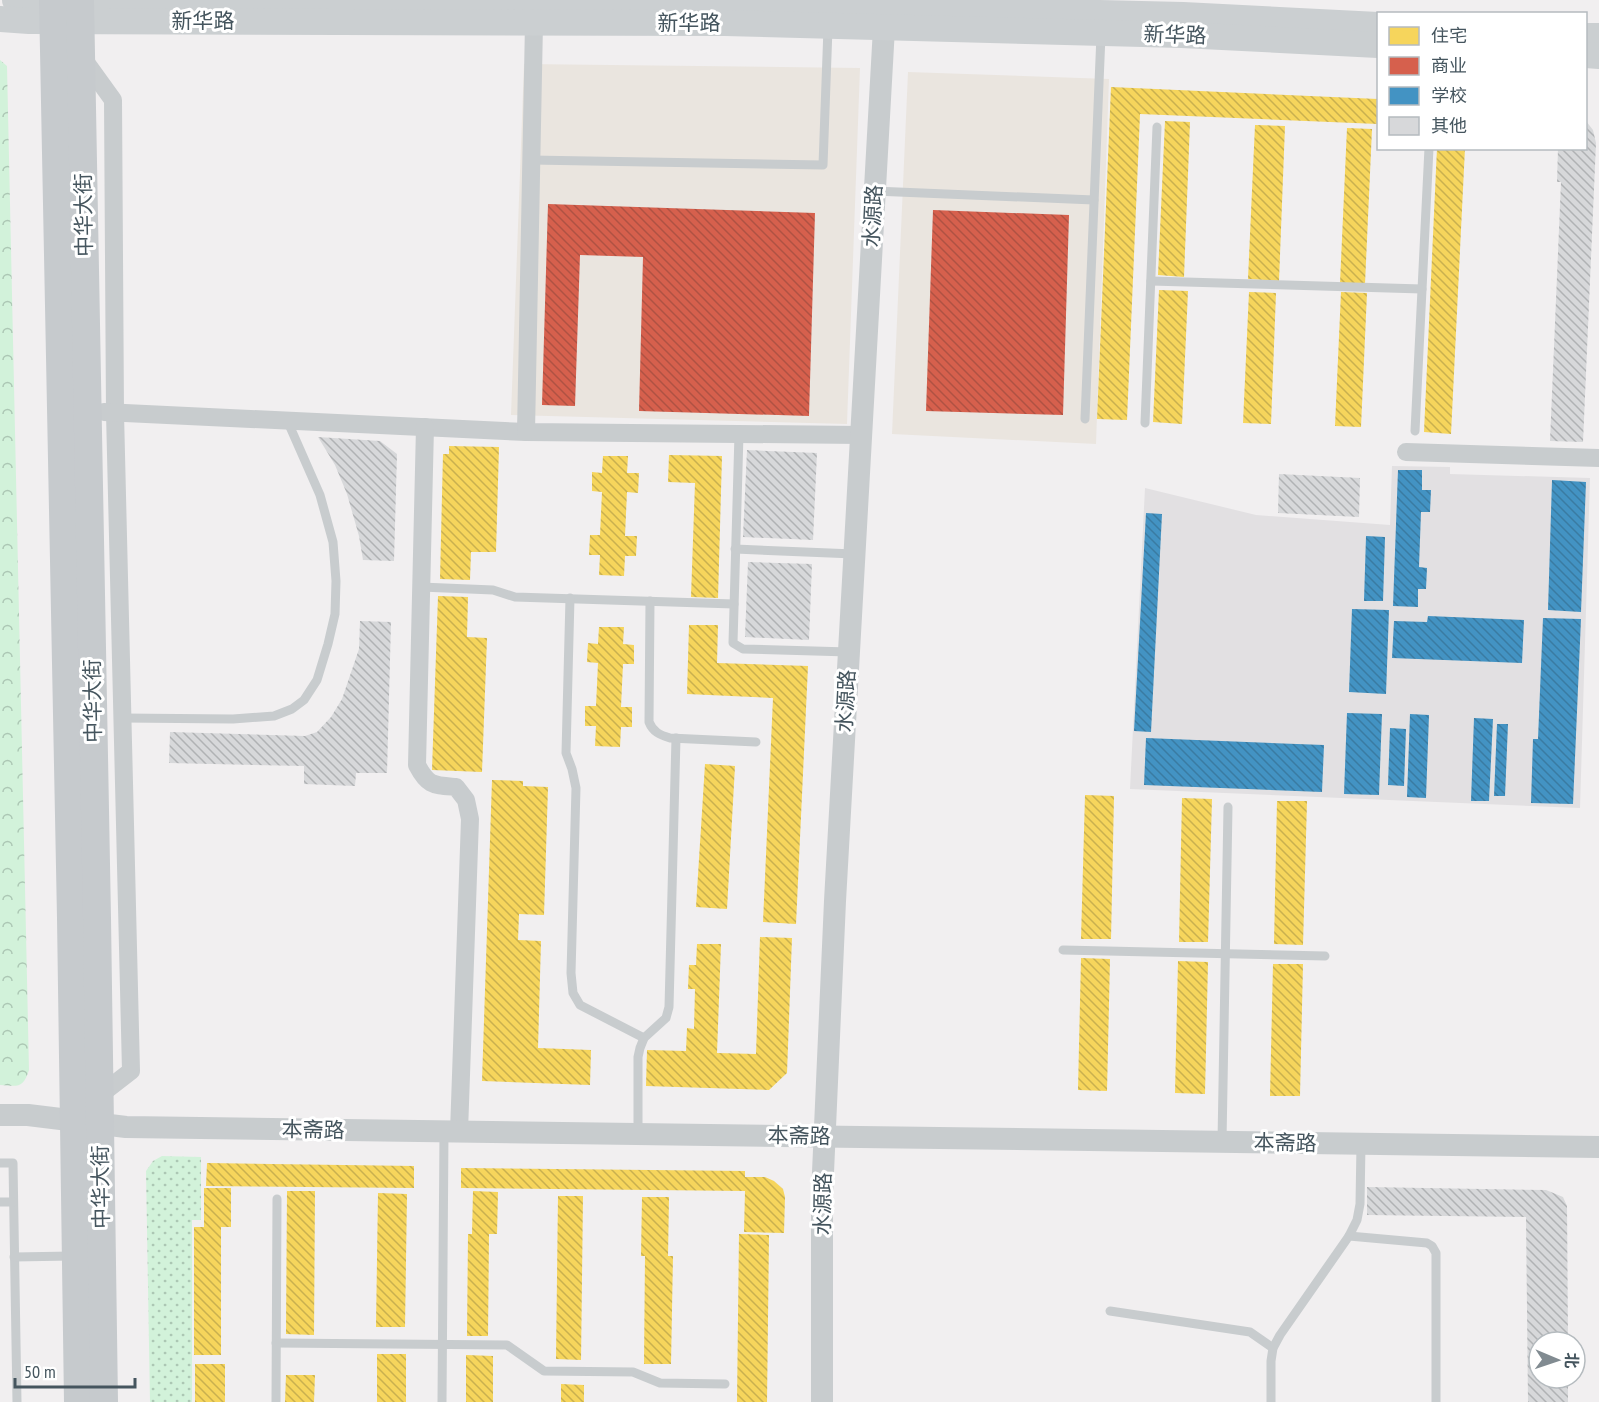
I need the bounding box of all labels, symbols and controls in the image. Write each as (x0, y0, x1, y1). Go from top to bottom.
street label: 新华路 (172, 7, 235, 34)
street label: 新华路 (658, 9, 721, 36)
legend (1377, 12, 1587, 150)
street label: 新华路 (1143, 20, 1207, 49)
text: 住宅 (1431, 24, 1467, 47)
text: 商业 (1431, 54, 1467, 77)
text: 学校 (1431, 84, 1467, 107)
text: 其他 (1431, 114, 1467, 137)
street label: 中华大街 (69, 173, 98, 257)
street label: 水源路 (857, 184, 888, 248)
street label: 中华大街 (78, 659, 107, 743)
street label: 水源路 (830, 669, 861, 733)
street label: 本斋路 (281, 1115, 345, 1144)
street label: 本斋路 (767, 1121, 831, 1150)
street label: 本斋路 (1253, 1128, 1317, 1157)
street label: 中华大街 (86, 1145, 115, 1229)
street label: 水源路 (808, 1172, 837, 1236)
north arrow (1527, 1330, 1587, 1390)
scale bar (15, 1351, 135, 1389)
text: 北 (1562, 1352, 1582, 1369)
text: 50 m (24, 1360, 56, 1383)

